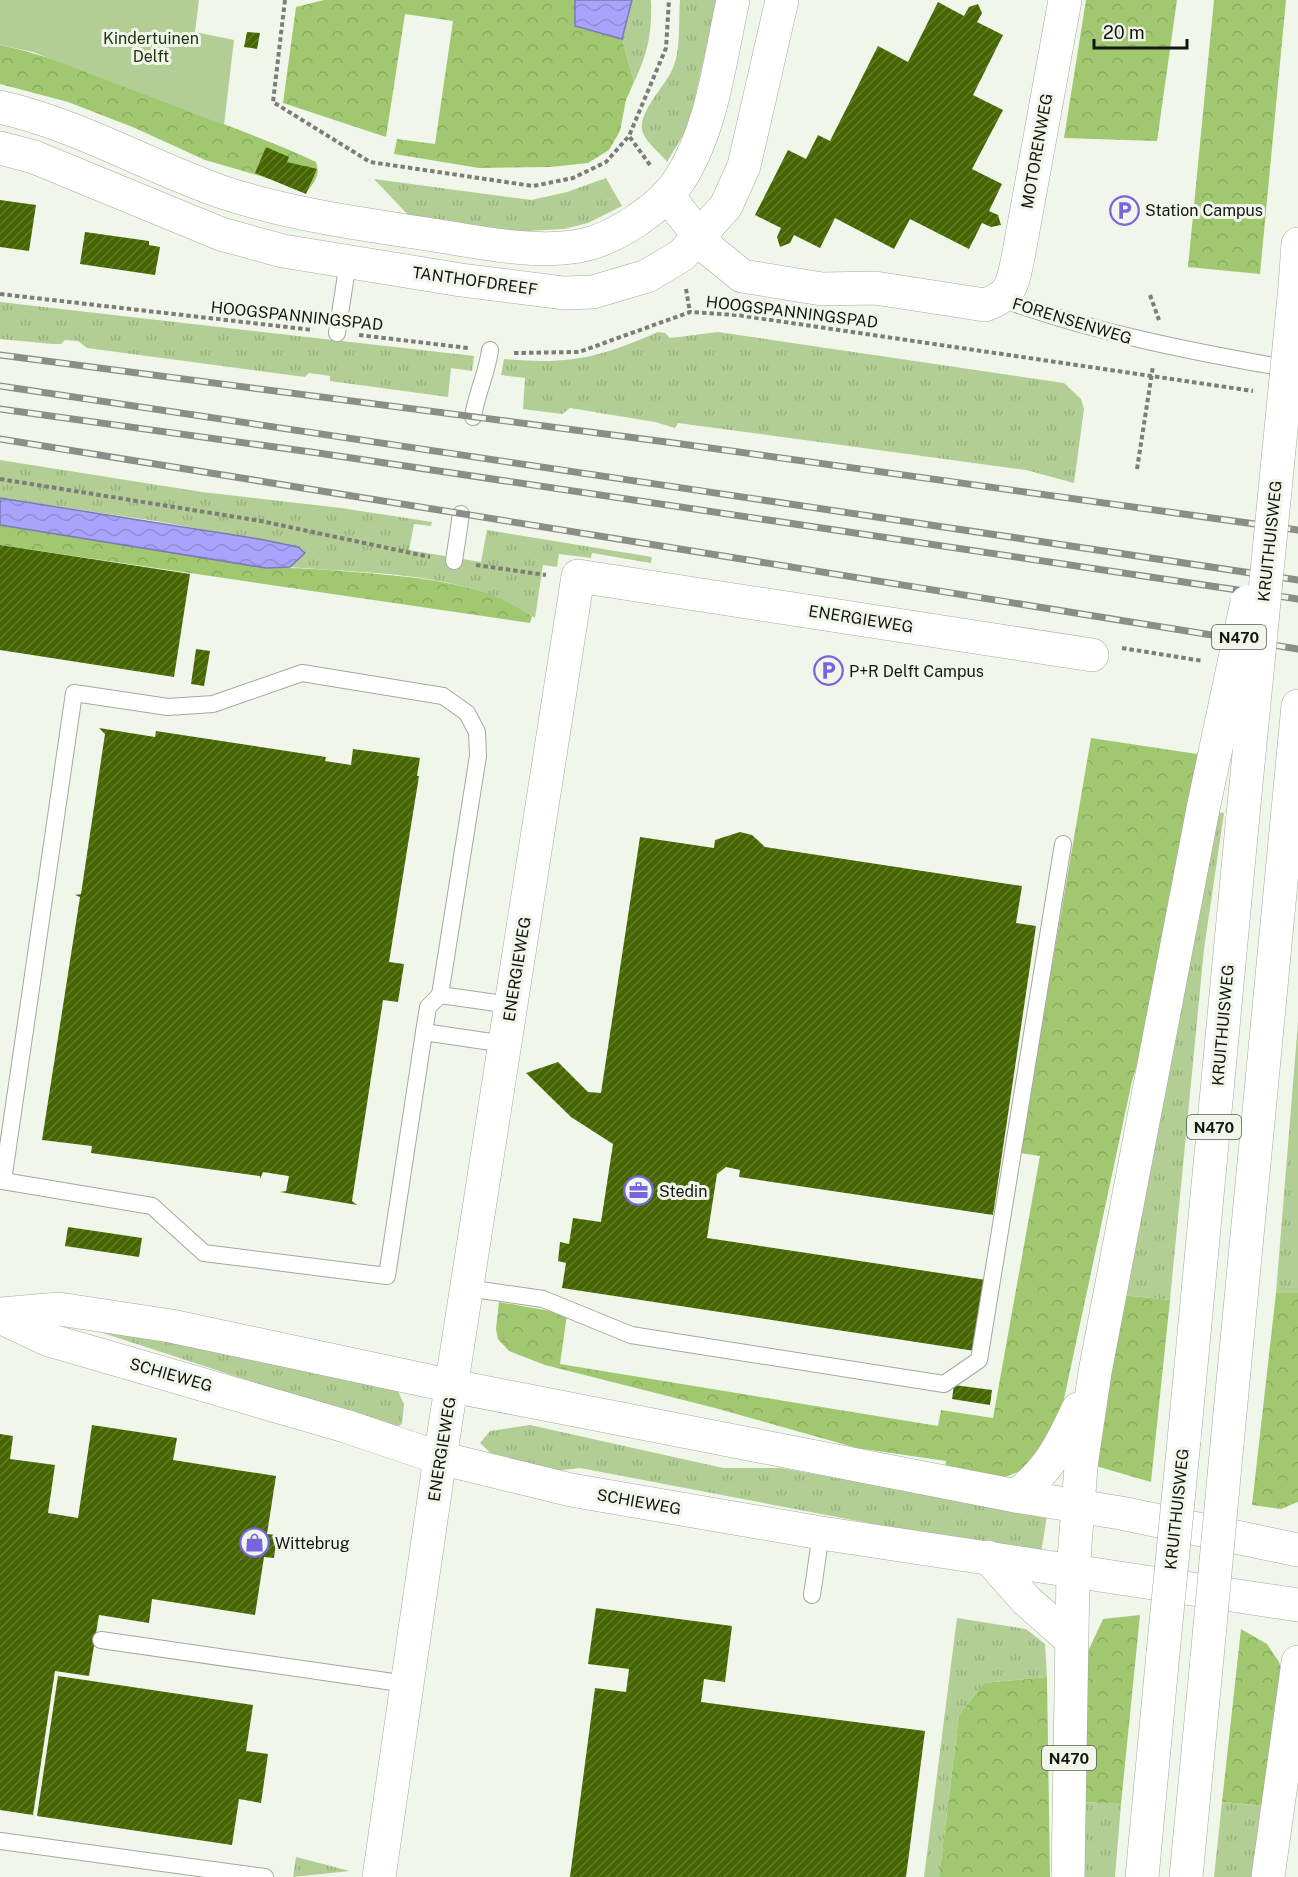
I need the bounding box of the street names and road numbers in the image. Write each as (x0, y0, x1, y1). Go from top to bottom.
street label: MOTORENWEG (1017, 92, 1057, 210)
street label: TANTHOFDREEF (411, 263, 539, 299)
street label: HOOGSPANNINGSPAD (705, 292, 879, 332)
street label: FORENSENWEG (1010, 294, 1134, 348)
street label: HOOGSPANNINGSPAD (210, 297, 384, 335)
street label: KRUITHUISWEG (1254, 479, 1286, 603)
street label: ENERGIEWEG (807, 601, 915, 637)
road number: N470 (1212, 625, 1266, 649)
street label: ENERGIEWEG (499, 915, 535, 1023)
street label: KRUITHUISWEG (1208, 963, 1238, 1087)
road number: N470 (1187, 1115, 1241, 1139)
street label: SCHIEWEG (127, 1354, 215, 1396)
street label: ENERGIEWEG (424, 1395, 460, 1503)
street label: KRUITHUISWEG (1161, 1447, 1193, 1571)
street label: SCHIEWEG (595, 1485, 683, 1519)
road number: N470 (1042, 1746, 1096, 1770)

